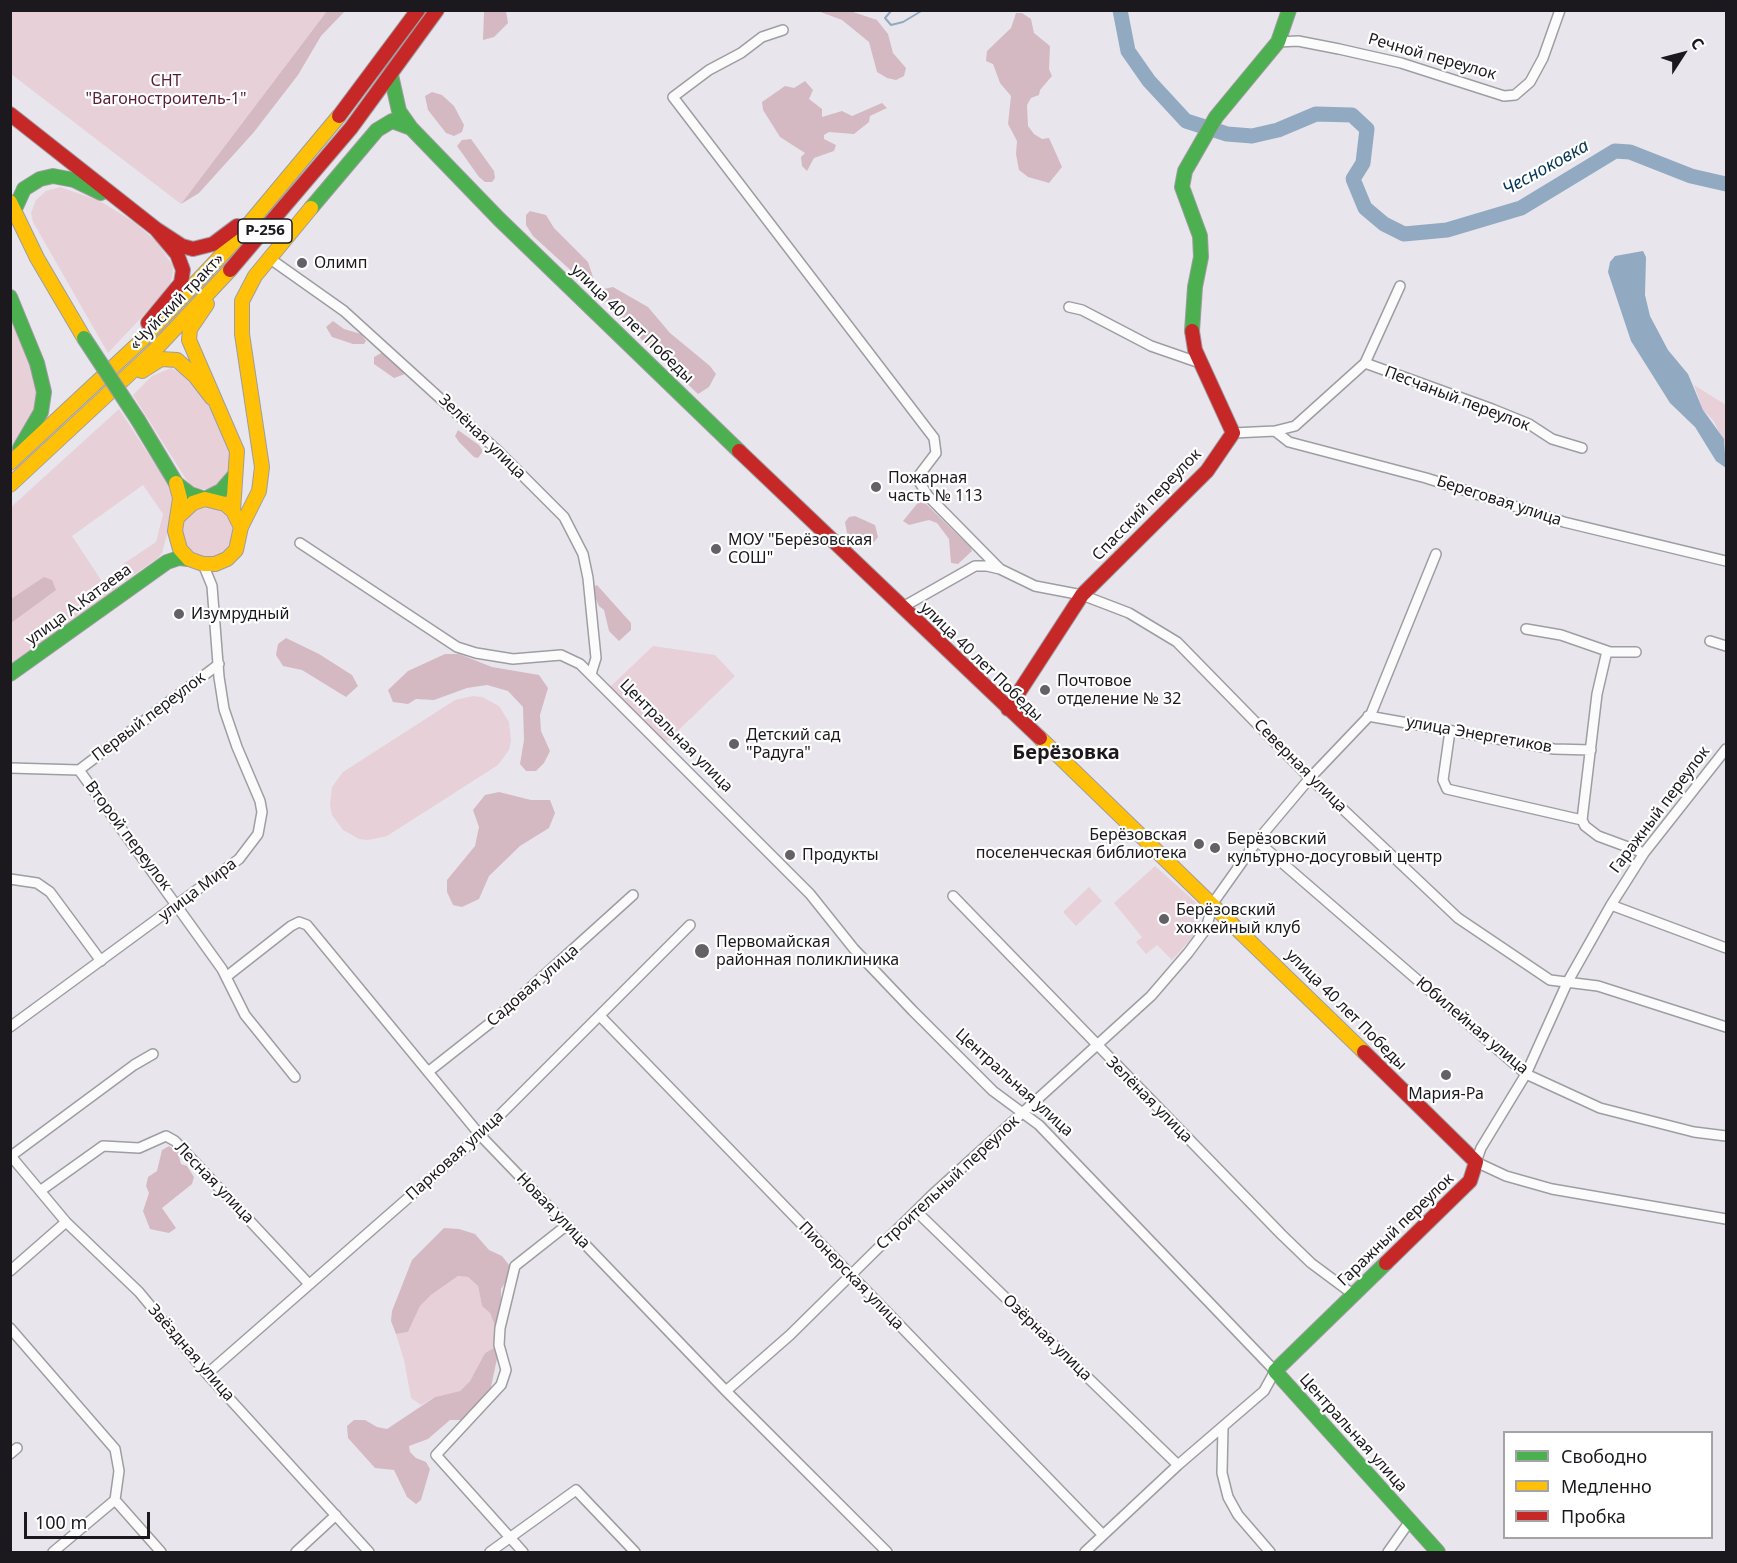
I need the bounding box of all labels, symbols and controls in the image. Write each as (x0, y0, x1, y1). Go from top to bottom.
north arrow (1653, 24, 1713, 84)
street label: Речной переулок (1366, 30, 1498, 84)
text: С (1686, 33, 1709, 54)
park label: СНТ "Вагоностроитель-1" (85, 71, 247, 109)
water label: Чесноковка (1499, 135, 1593, 201)
road number: Р-256 (238, 219, 292, 243)
street label: «Чуйский тракт» (126, 249, 228, 355)
place label: Олимп (314, 253, 367, 273)
marker: Олимп (295, 256, 309, 270)
street label: улица 40 лет Победы (567, 261, 697, 387)
street label: Песчаный переулок (1382, 362, 1532, 436)
street label: Зелёная улица (434, 391, 530, 483)
street label: Спасский переулок (1089, 445, 1205, 565)
place label: Пожарная часть № 113 (888, 468, 982, 506)
street label: Береговая улица (1434, 472, 1564, 530)
marker: Пожарная часть № 113 (869, 480, 883, 494)
place label: МОУ "Берёзовская СОШ" (728, 530, 872, 568)
marker: МОУ "Берёзовская СОШ" (709, 542, 723, 556)
street label: улица А.Катаева (23, 560, 135, 650)
street label: улица 40 лет Победы (916, 599, 1046, 725)
place label: Изумрудный (191, 604, 289, 624)
marker: Изумрудный (172, 607, 186, 621)
street label: Первый переулок (89, 668, 209, 766)
place label: Почтовое отделение № 32 (1057, 671, 1181, 709)
street label: Центральная улица (615, 675, 737, 797)
marker: Почтовое отделение № 32 (1038, 683, 1052, 697)
street label: улица Энергетиков (1405, 713, 1553, 757)
street label: Северная улица (1249, 715, 1351, 817)
place label: Детский сад "Радуга" (746, 725, 841, 763)
marker: Детский сад "Радуга" (727, 737, 741, 751)
district label: Берёзовка (1012, 741, 1120, 765)
street label: Гаражный переулок (1606, 743, 1714, 877)
street label: Второй переулок (81, 778, 175, 894)
place label: Берёзовская поселенческая библиотека (976, 825, 1187, 863)
place label: Берёзовский культурно-досуговый центр (1227, 829, 1442, 867)
marker: Берёзовская поселенческая библиотека (1192, 837, 1206, 851)
marker: Берёзовский культурно-досуговый центр (1208, 841, 1222, 855)
place label: Продукты (802, 845, 879, 865)
marker: Продукты (783, 848, 797, 862)
street label: улица Мира (155, 854, 241, 926)
place label: Берёзовский хоккейный клуб (1176, 900, 1300, 938)
marker: Берёзовский хоккейный клуб (1157, 912, 1171, 926)
place label: Первомайская районная поликлиника (716, 932, 899, 970)
street label: Садовая улица (483, 941, 583, 1031)
marker: Первомайская районная поликлиника (693, 942, 711, 960)
street label: улица 40 лет Победы (1282, 946, 1410, 1074)
street label: Юбилейная улица (1412, 973, 1532, 1079)
street label: Центральная улица (951, 1025, 1077, 1141)
street label: Зелёная улица (1102, 1053, 1196, 1147)
marker: Мария-Ра (1439, 1068, 1453, 1082)
place label: Мария-Ра (1408, 1084, 1484, 1104)
street label: Парковая улица (402, 1107, 508, 1205)
street label: Строительный переулок (873, 1112, 1023, 1254)
street label: Лесная улица (171, 1138, 257, 1228)
street label: Новая улица (512, 1169, 594, 1253)
street label: Гаражный переулок (1334, 1170, 1458, 1290)
street label: Пионерская улица (794, 1218, 908, 1334)
street label: Озёрная улица (999, 1291, 1095, 1385)
street label: Звёздная улица (144, 1301, 238, 1405)
street label: Центральная улица (1295, 1370, 1411, 1496)
legend (1503, 1431, 1713, 1539)
text: Свободно (1561, 1444, 1647, 1468)
text: Медленно (1561, 1474, 1652, 1498)
scale bar (27, 1500, 153, 1538)
text: Пробка (1561, 1504, 1626, 1528)
text: 100 m (35, 1510, 87, 1534)

